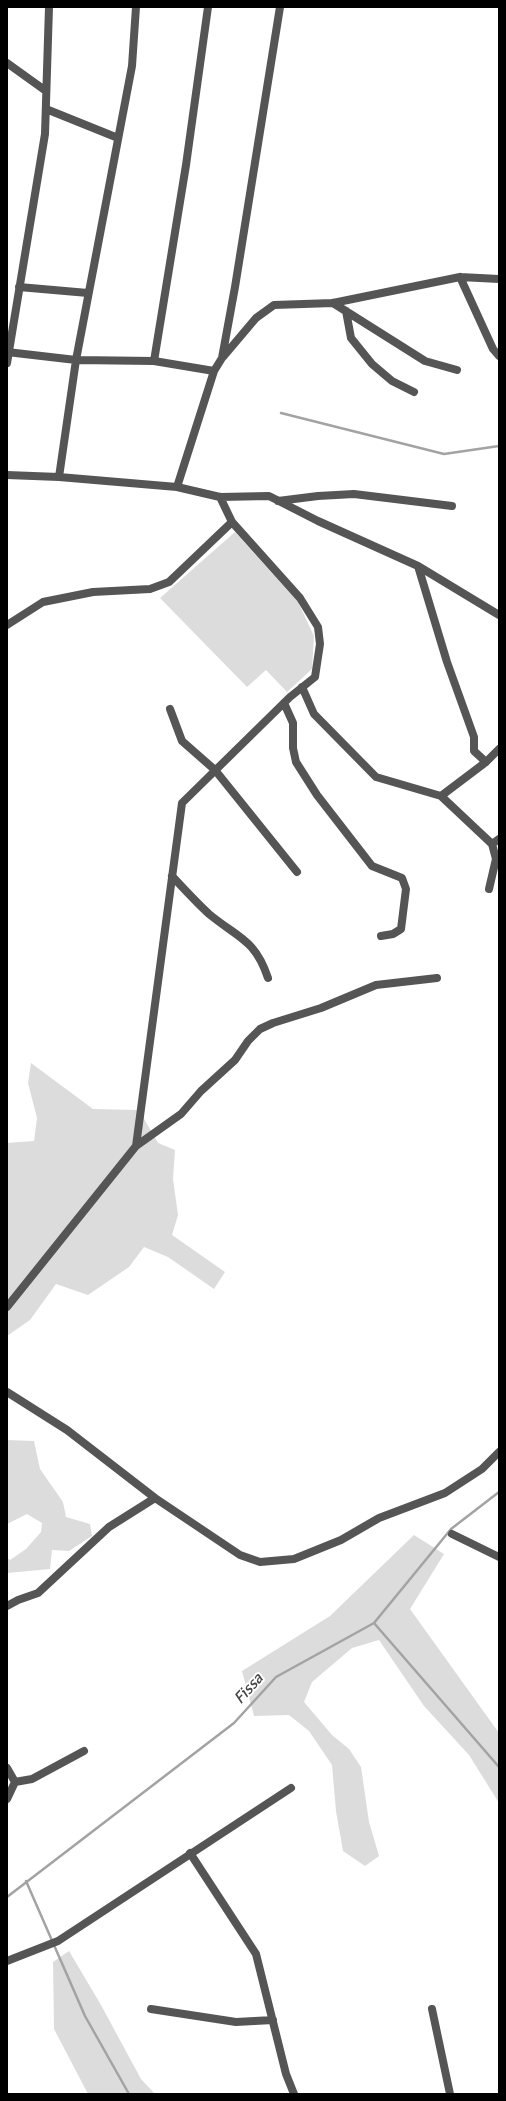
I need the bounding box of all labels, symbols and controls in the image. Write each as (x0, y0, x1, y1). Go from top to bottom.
water label: Fissa (230, 1670, 268, 1708)

